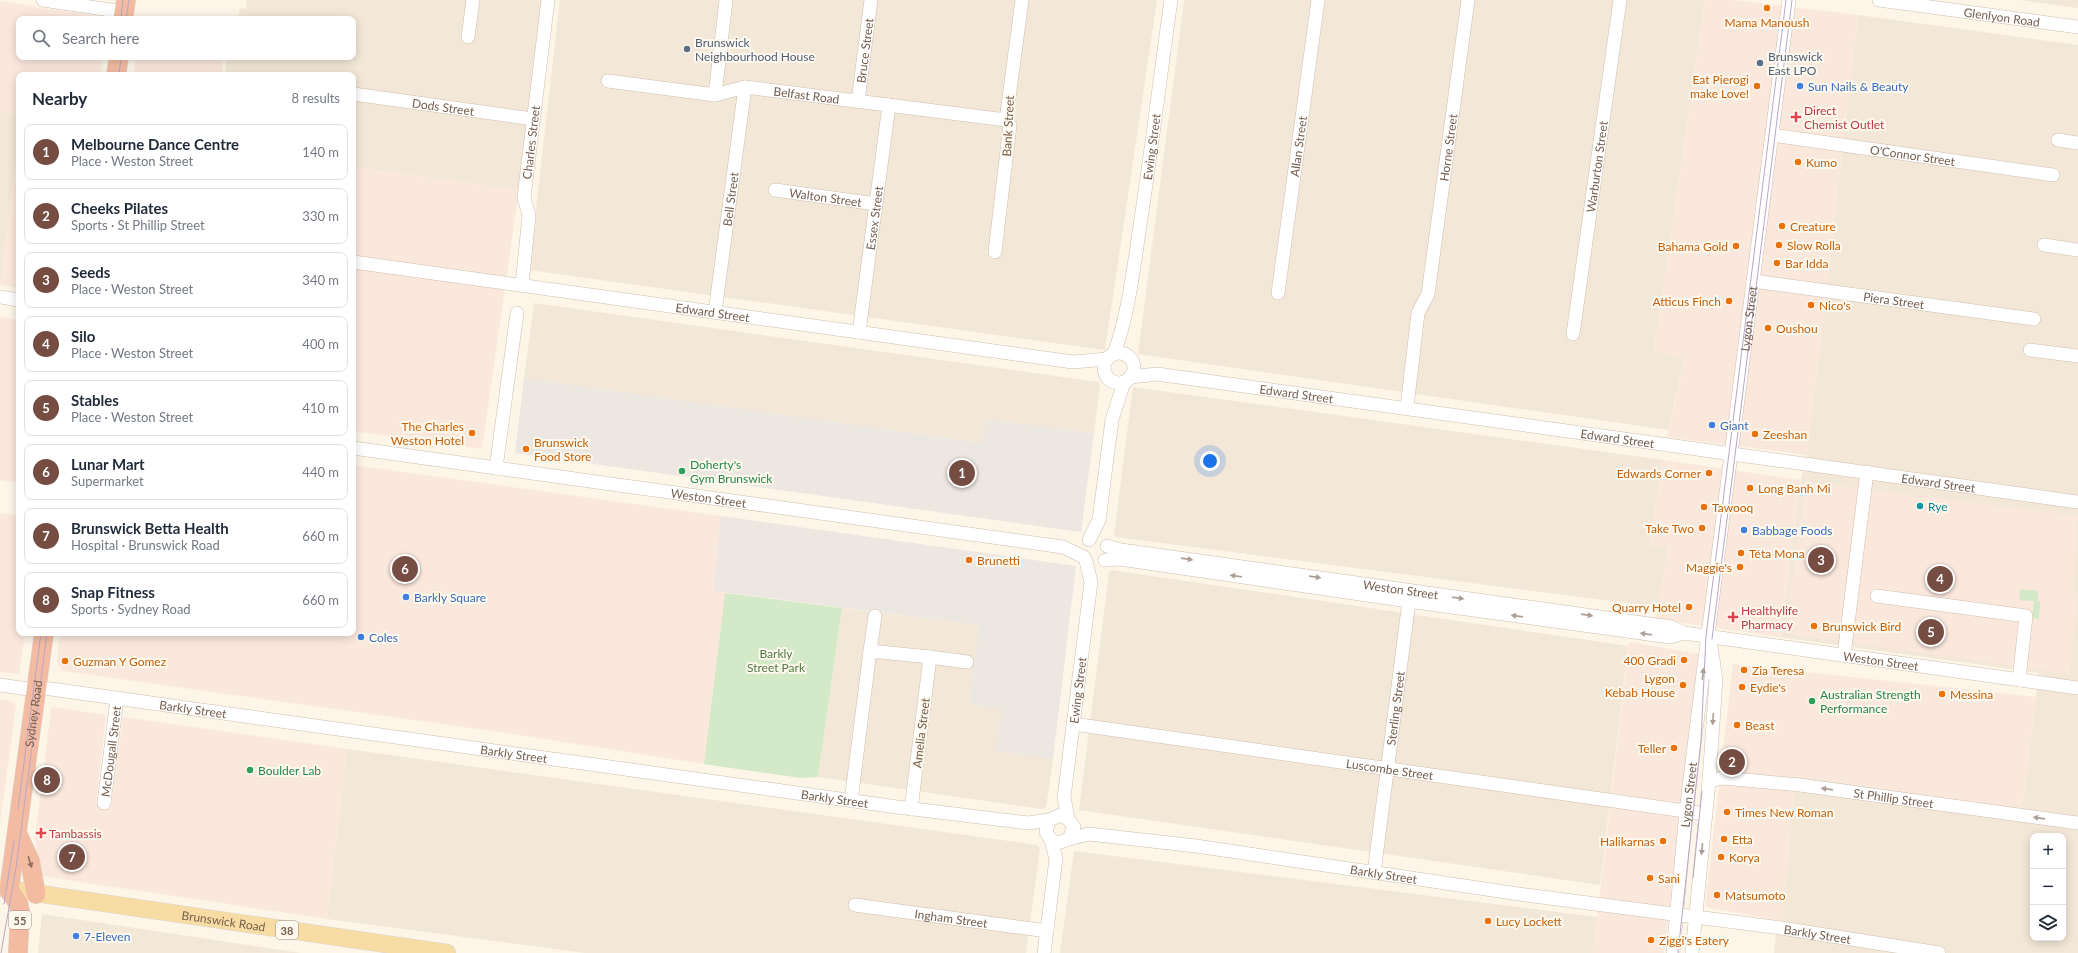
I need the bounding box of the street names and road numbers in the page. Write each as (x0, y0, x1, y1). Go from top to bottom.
street label: Glenlyon Road (1963, 4, 2041, 29)
street label: Bruce Street (853, 16, 876, 84)
street label: Belfast Road (773, 83, 840, 106)
street label: Bank Street (999, 94, 1017, 157)
street label: Dods Street (411, 95, 476, 118)
street label: Charles Street (519, 104, 543, 180)
street label: Ewing Street (1139, 112, 1163, 181)
street label: Horne Street (1436, 112, 1460, 182)
street label: Allan Street (1286, 114, 1310, 178)
street label: Warburton Street (1583, 119, 1611, 213)
street label: O'Connor Street (1869, 142, 1957, 169)
street label: Bell Street (719, 170, 741, 227)
street label: Essex Street (862, 184, 886, 251)
street label: Walton Street (788, 185, 863, 210)
street label: Lygon Street (1737, 284, 1760, 352)
street label: Piera Street (1862, 288, 1926, 312)
street label: Edward Street (675, 299, 751, 325)
street label: Edward Street (1259, 381, 1335, 406)
street label: Edward Street (1580, 425, 1656, 451)
street label: Edward Street (1900, 470, 1977, 495)
street label: Weston Street (670, 485, 748, 510)
street label: Weston Street (1362, 576, 1440, 602)
street label: Weston Street (1842, 648, 1920, 673)
street label: Ewing Street (1066, 655, 1089, 724)
street label: Sterling Street (1383, 670, 1407, 746)
street label: Sydney Road (21, 679, 45, 748)
street label: Amelia Street (909, 696, 933, 769)
street label: Barkly Street (158, 697, 228, 721)
street label: McDougall Street (97, 704, 124, 798)
street label: Barkly Street (479, 741, 549, 766)
street label: Luscombe Street (1345, 755, 1435, 783)
street label: Lygon Street (1677, 761, 1700, 828)
street label: St Phillip Street (1853, 785, 1935, 811)
street label: Barkly Street (800, 786, 870, 811)
street label: Barkly Street (1349, 861, 1419, 886)
street label: Ingham Street (914, 906, 989, 930)
street label: Brunswick Road (181, 907, 267, 934)
road number: 55 (9, 911, 31, 929)
road number: 38 (276, 921, 298, 939)
street label: Barkly Street (1783, 921, 1853, 947)

